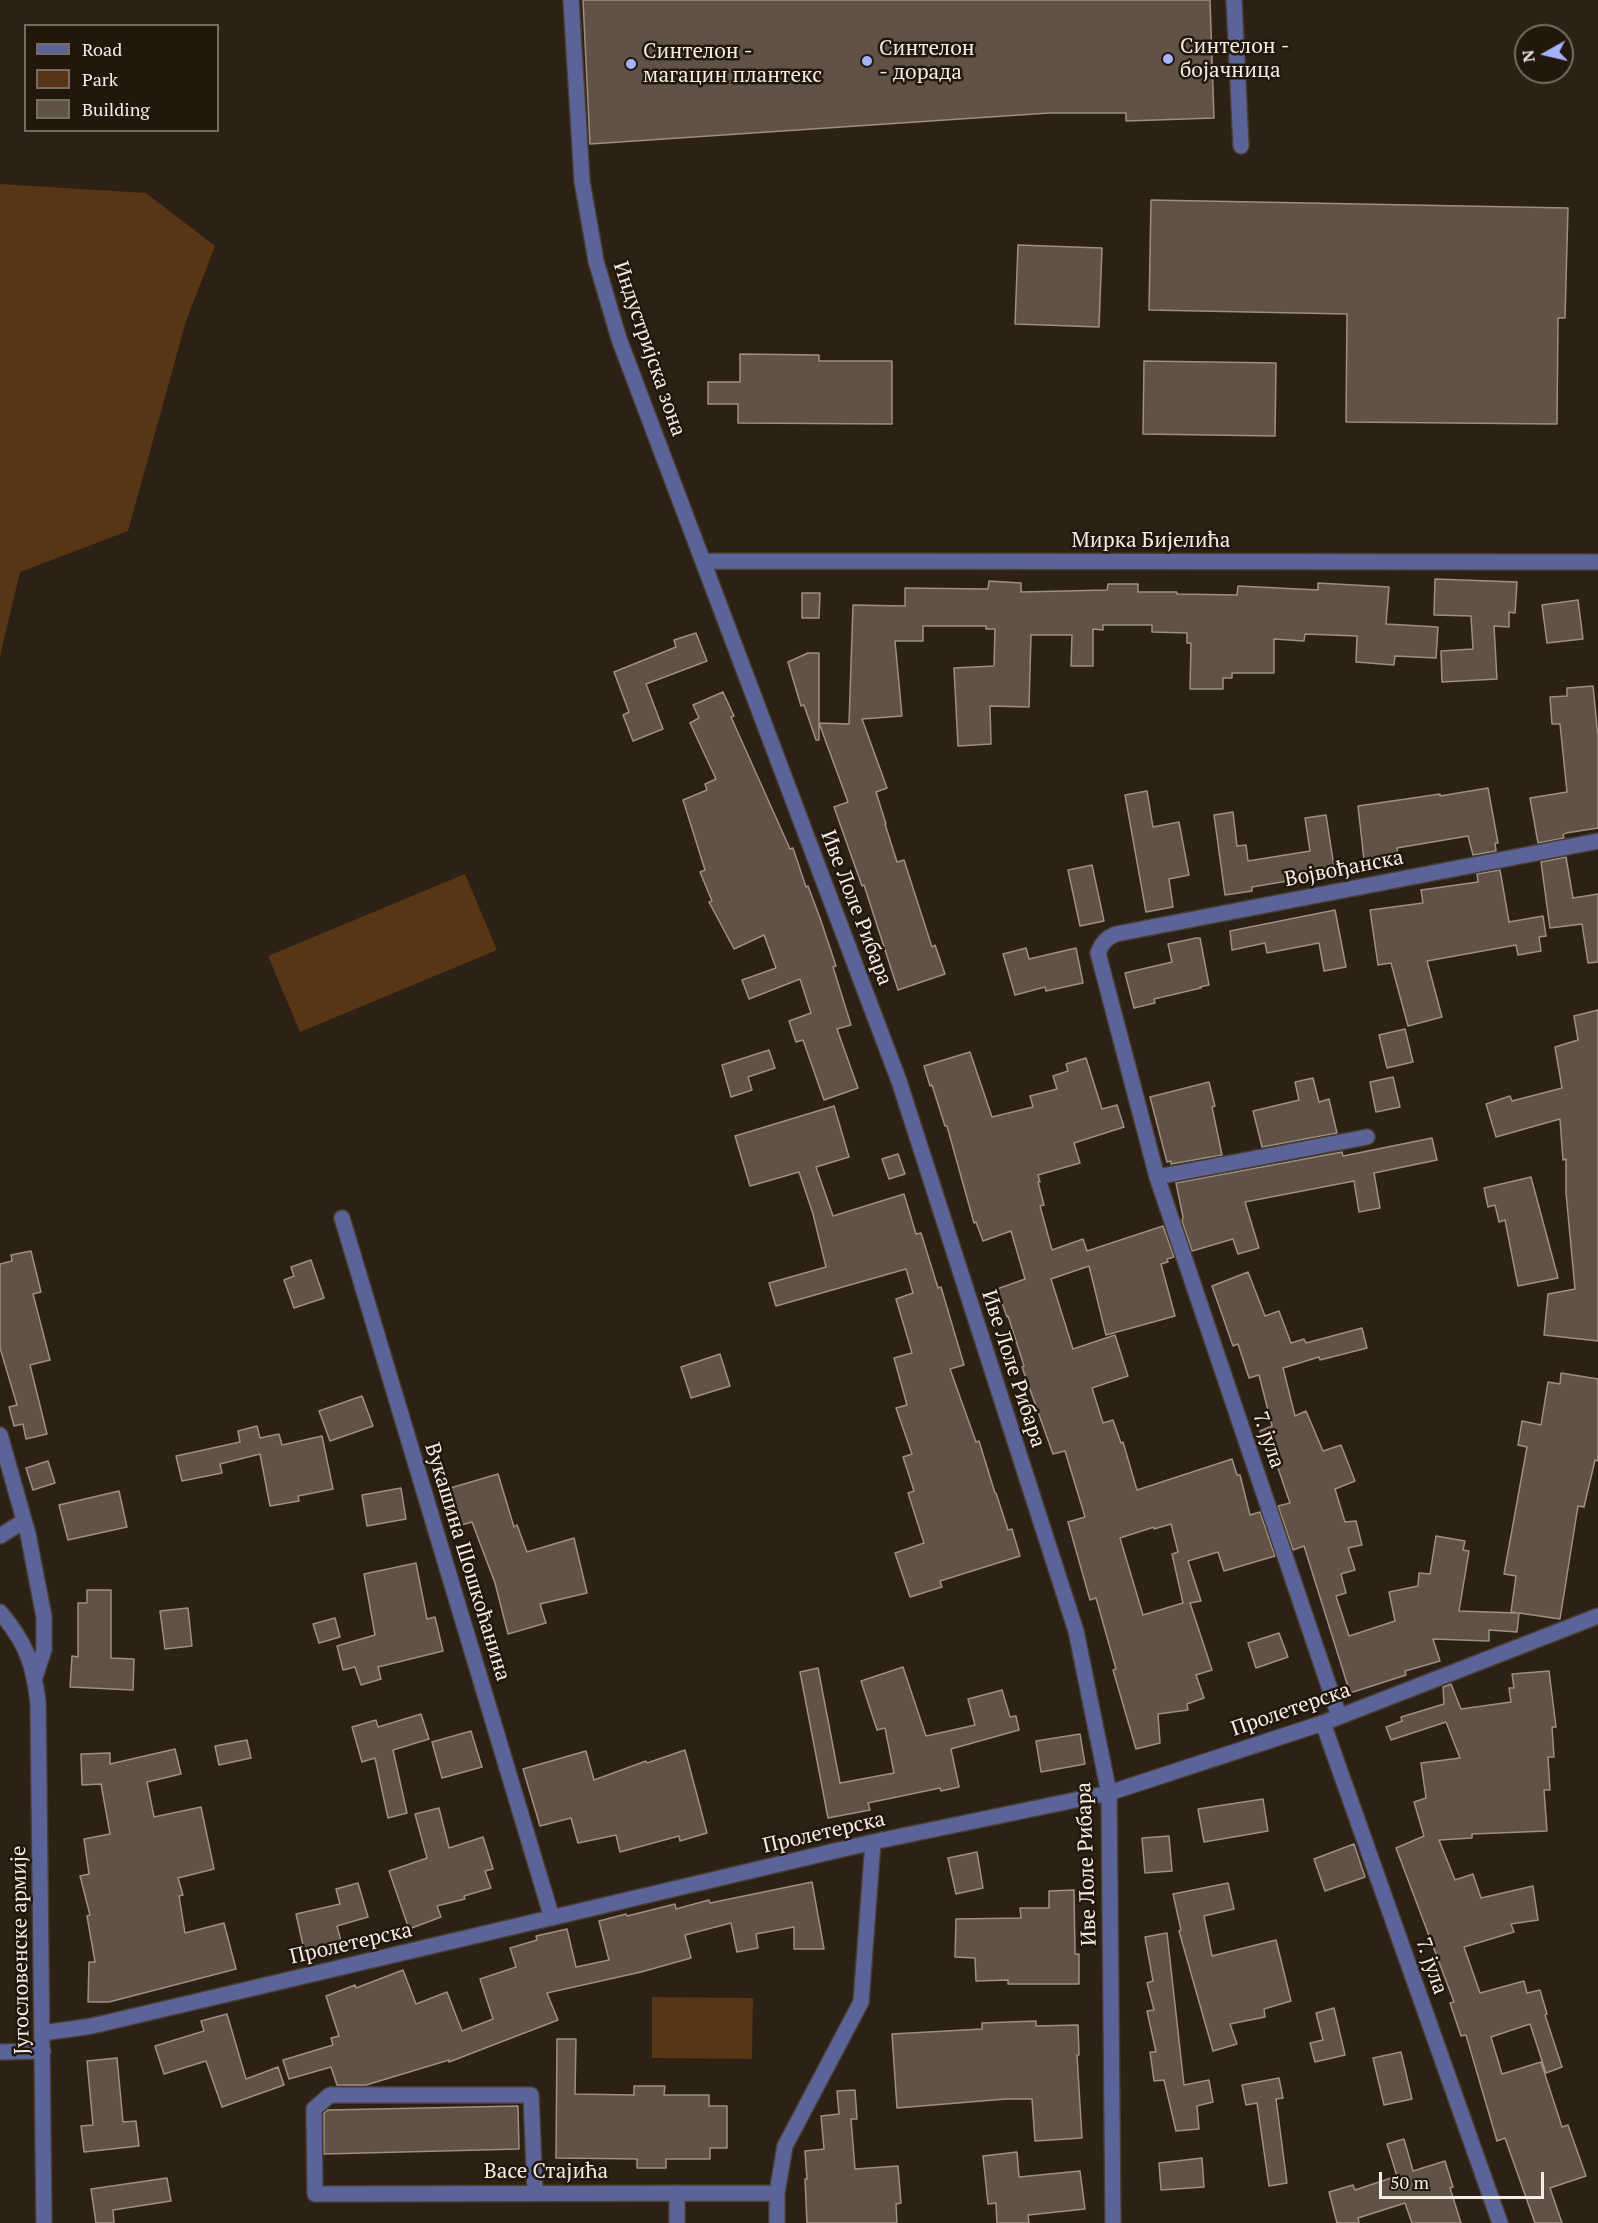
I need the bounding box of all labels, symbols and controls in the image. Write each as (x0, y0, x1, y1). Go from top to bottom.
legend (24, 24, 219, 132)
north arrow (1514, 24, 1574, 84)
place label: Синтелон - бојачница (1180, 34, 1290, 84)
place label: Синтелон - дорада (879, 36, 975, 86)
text: Road (82, 37, 122, 61)
place label: Синтелон - магацин плантекс (643, 39, 822, 89)
text: N (1516, 49, 1540, 64)
marker: Синтелон - бојачница (1161, 52, 1175, 66)
marker: Синтелон - дорада (860, 54, 874, 68)
marker: Синтелон - магацин плантекс (624, 57, 638, 71)
text: Park (82, 67, 118, 91)
text: Building (82, 97, 150, 121)
street label: Индустријска зона (607, 258, 691, 440)
street label: Мирка Бијелића (1072, 528, 1230, 554)
street label: Иве Лоле Рибара (815, 827, 897, 989)
street label: Војвођанска (1282, 845, 1406, 893)
street label: Иве Лоле Рибара (976, 1287, 1050, 1451)
street label: 7. јула (1247, 1408, 1289, 1472)
street label: Вукашина Шошкоћанина (419, 1440, 515, 1684)
street label: Пролетерска (1228, 1678, 1354, 1742)
street label: Иве Лоле Рибара (1072, 1782, 1102, 1946)
street label: Пролетерска (760, 1807, 888, 1859)
street label: Југословенске армије (7, 1845, 35, 2055)
street label: Пролетерска (287, 1918, 415, 1970)
street label: 7. јула (1410, 1934, 1452, 1998)
street label: Васе Стајића (484, 2159, 608, 2185)
scale bar (1382, 2160, 1547, 2198)
text: 50 m (1390, 2170, 1429, 2194)

